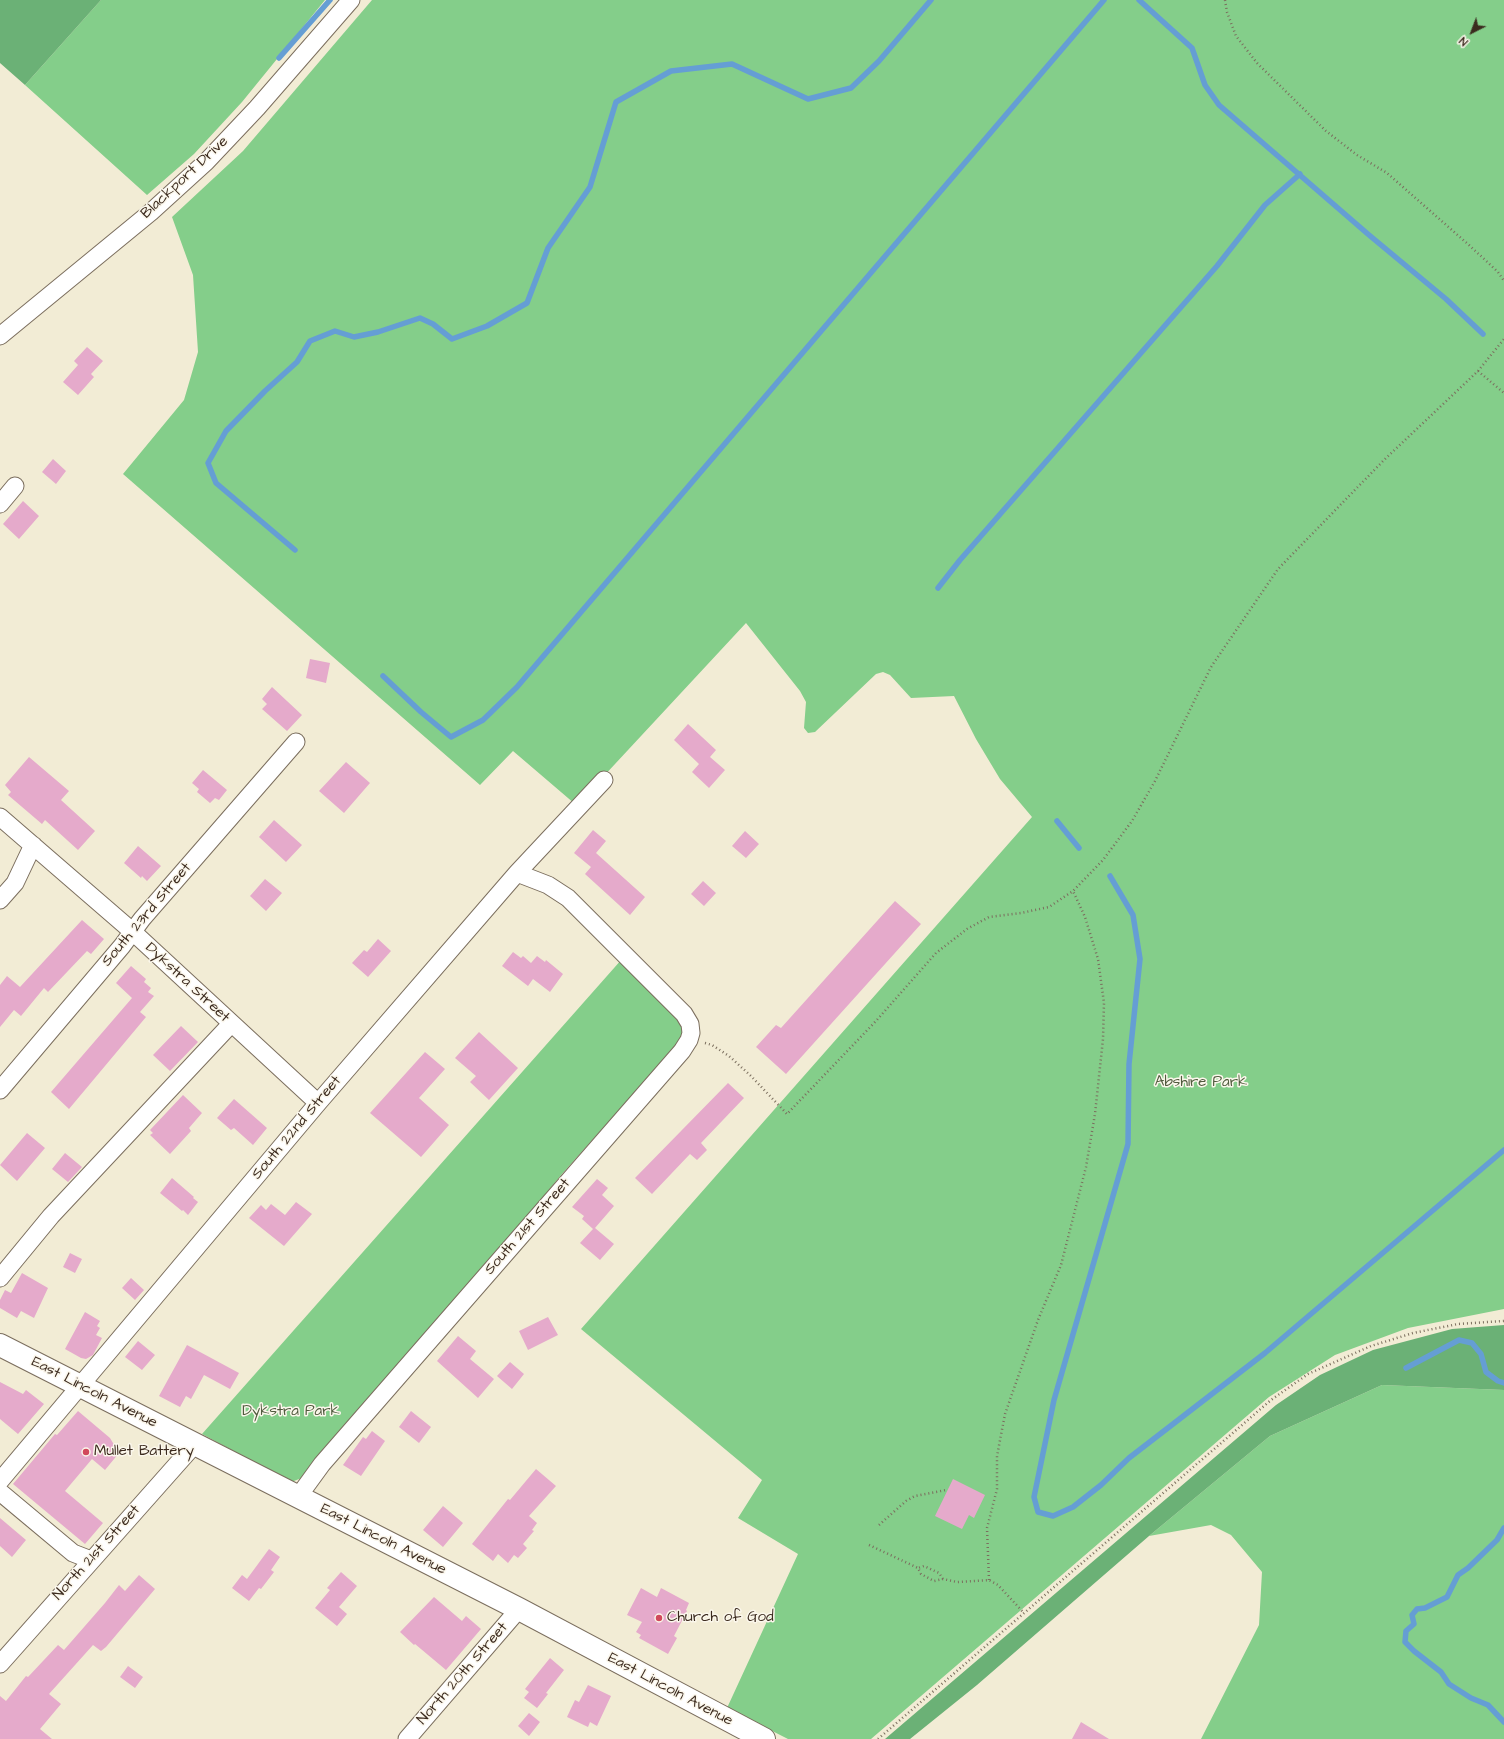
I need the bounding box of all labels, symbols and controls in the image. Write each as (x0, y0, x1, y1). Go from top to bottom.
north arrow (1452, 12, 1492, 52)
text: N (1456, 33, 1471, 49)
street label: Blackport Drive (138, 133, 232, 223)
street label: South 23rd Street (98, 860, 196, 970)
street label: Dykstra Street (141, 939, 233, 1027)
street label: South 22nd Street (248, 1072, 346, 1184)
park label: Abshire Park (1155, 1074, 1247, 1092)
street label: South 21st Street (481, 1175, 575, 1279)
street label: East Lincoln Avenue (28, 1353, 160, 1433)
park label: Dykstra Park (242, 1403, 340, 1421)
place label: Mullet Battery (94, 1443, 194, 1461)
marker: Mullet Battery (81, 1447, 91, 1457)
street label: East Lincoln Avenue (317, 1500, 449, 1580)
street label: North 21st Street (49, 1502, 145, 1604)
place label: Church of God (667, 1609, 774, 1627)
marker: Church of God (654, 1613, 664, 1623)
street label: North 20th Street (414, 1619, 512, 1729)
street label: East Lincoln Avenue (605, 1649, 735, 1731)

